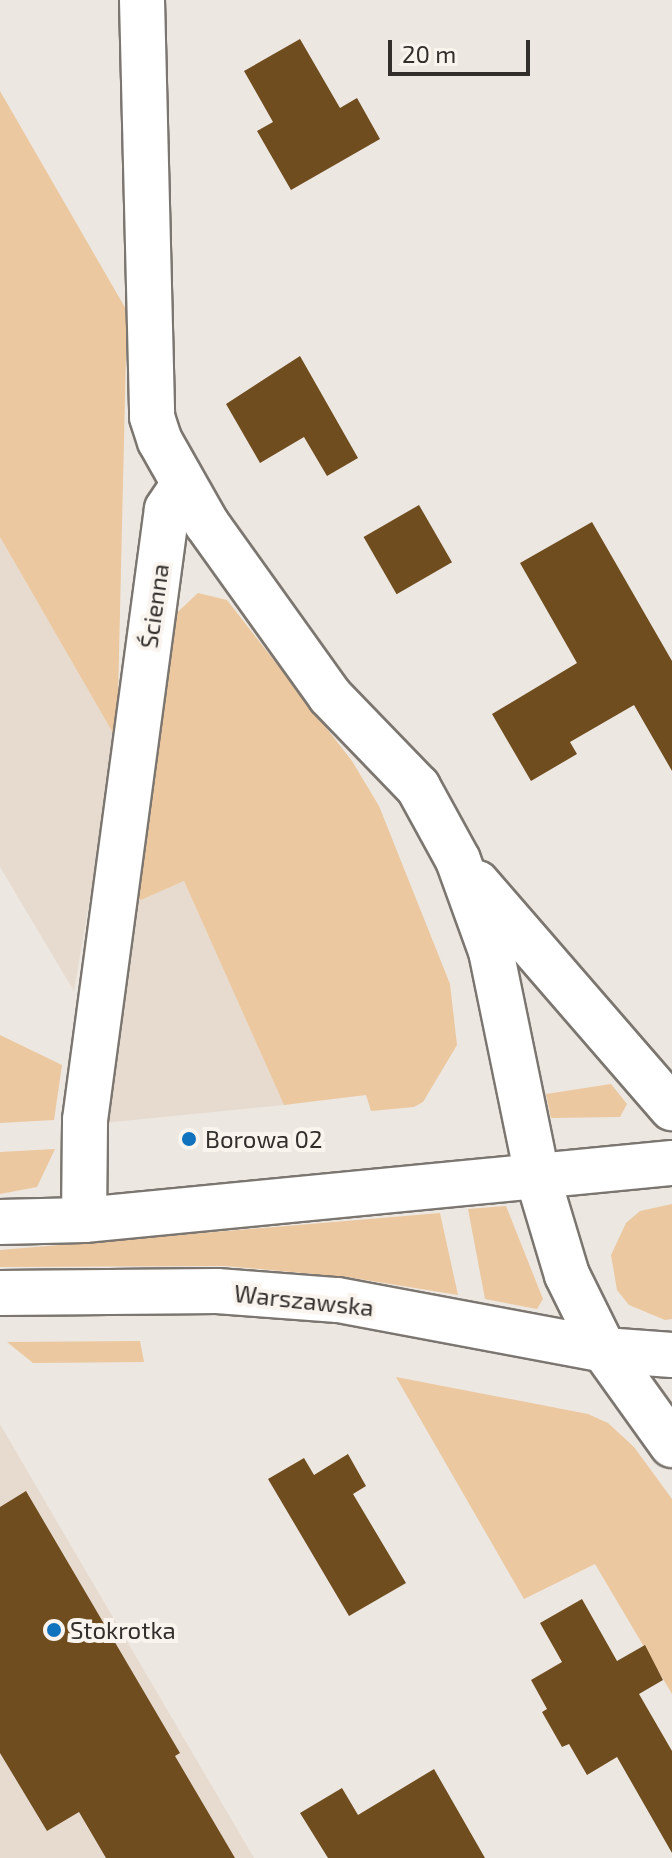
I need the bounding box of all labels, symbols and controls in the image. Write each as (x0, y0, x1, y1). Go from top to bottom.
scale bar (392, 24, 534, 74)
text: 20 m (402, 39, 456, 68)
street label: Ścienna (134, 562, 174, 650)
place label: Borowa 02 (205, 1125, 323, 1153)
marker: Borowa 02 (180, 1130, 198, 1148)
street label: Warszawska (233, 1278, 375, 1322)
place label: Stokrotka (70, 1616, 176, 1644)
marker: Stokrotka (45, 1621, 63, 1639)

